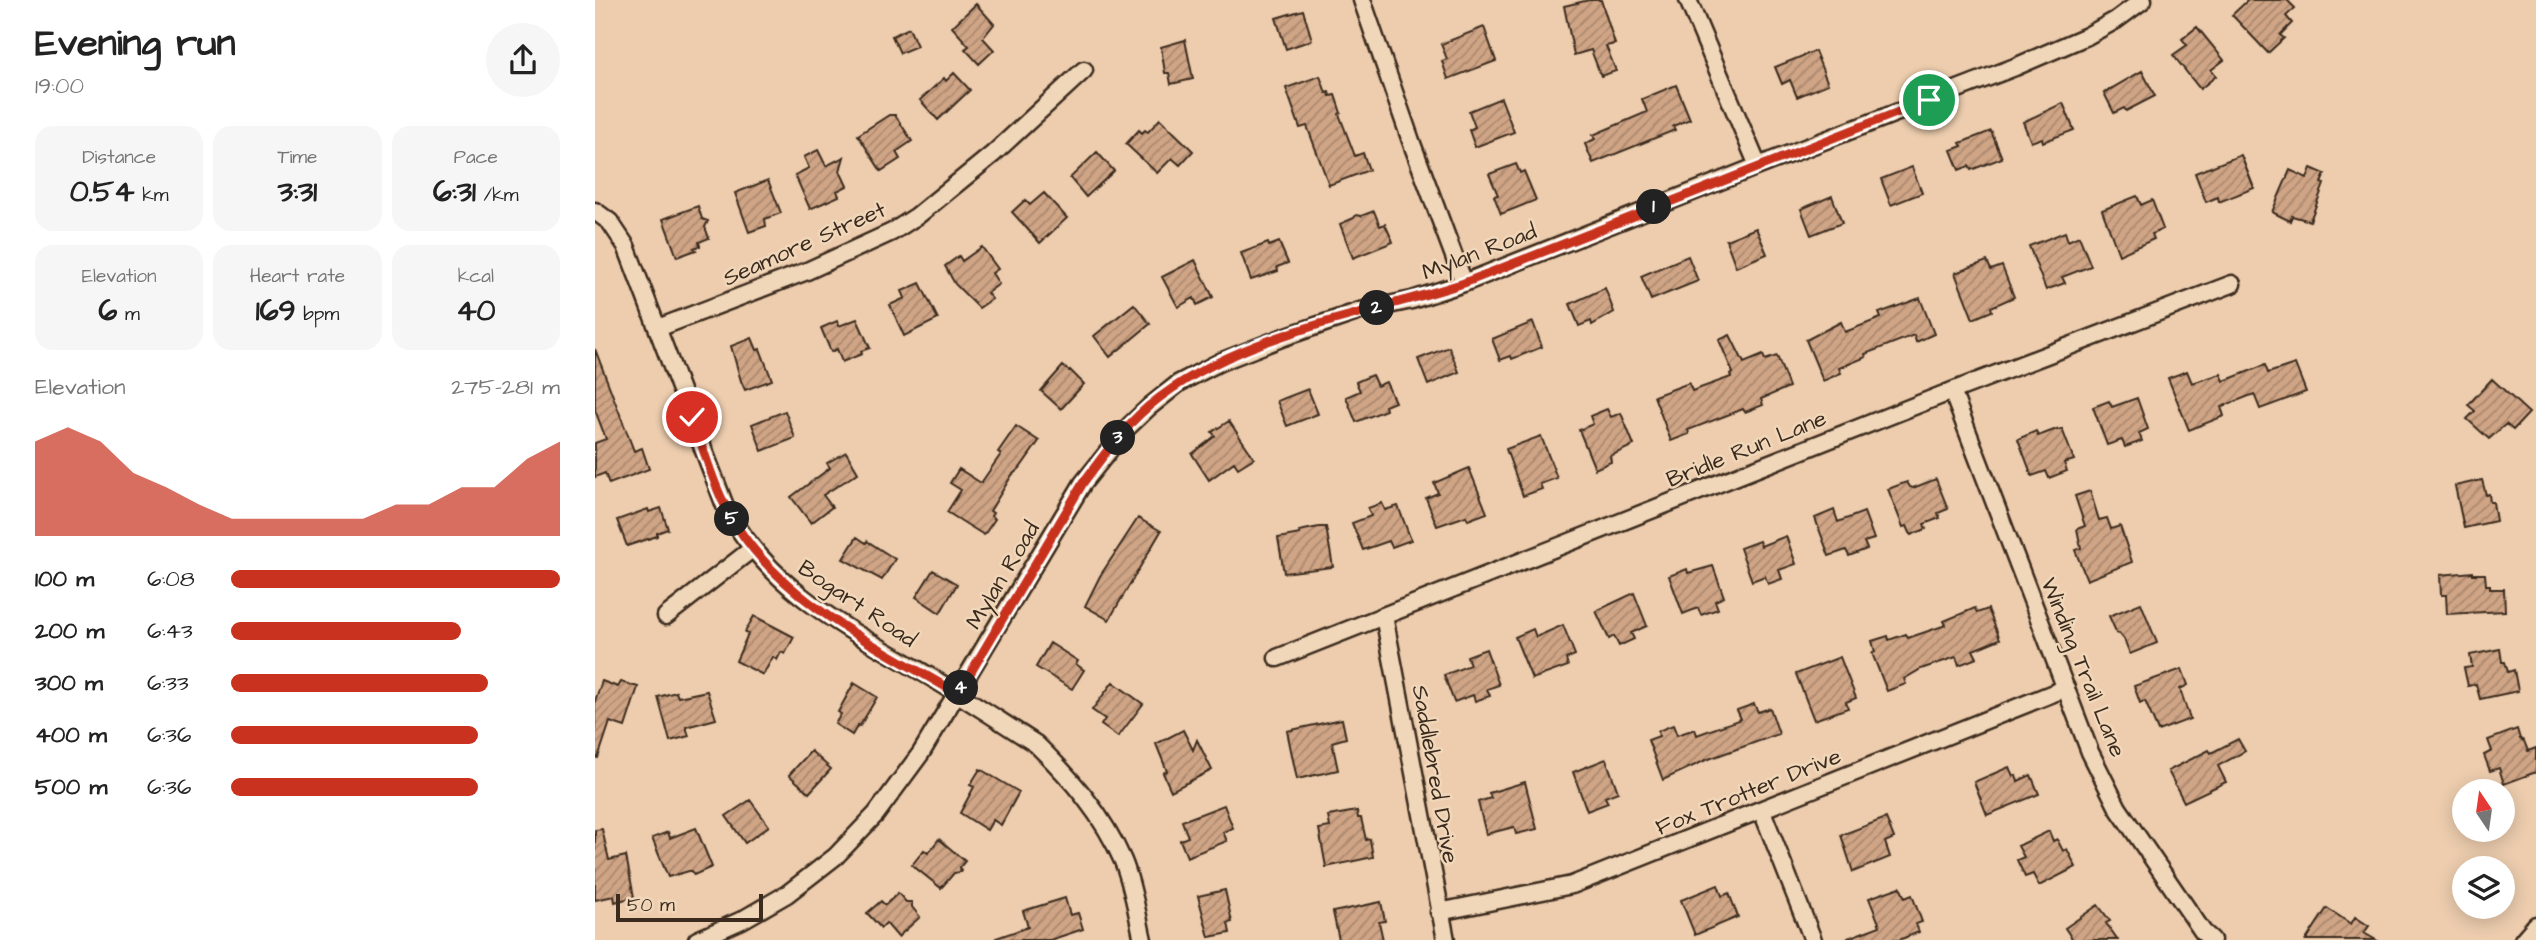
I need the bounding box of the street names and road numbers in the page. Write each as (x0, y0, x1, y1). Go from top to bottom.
street label: Seamore Street (718, 193, 892, 294)
street label: Mylan Road (1417, 215, 1542, 289)
street label: Bridle Run Lane (1662, 402, 1831, 496)
street label: Mylan Road (958, 515, 1049, 636)
street label: Bogart Road (791, 552, 923, 656)
street label: Winding Trail Lane (2032, 573, 2134, 762)
street label: Saddlebred Drive (1404, 682, 1466, 866)
street label: Fox Trotter Drive (1651, 740, 1846, 844)

